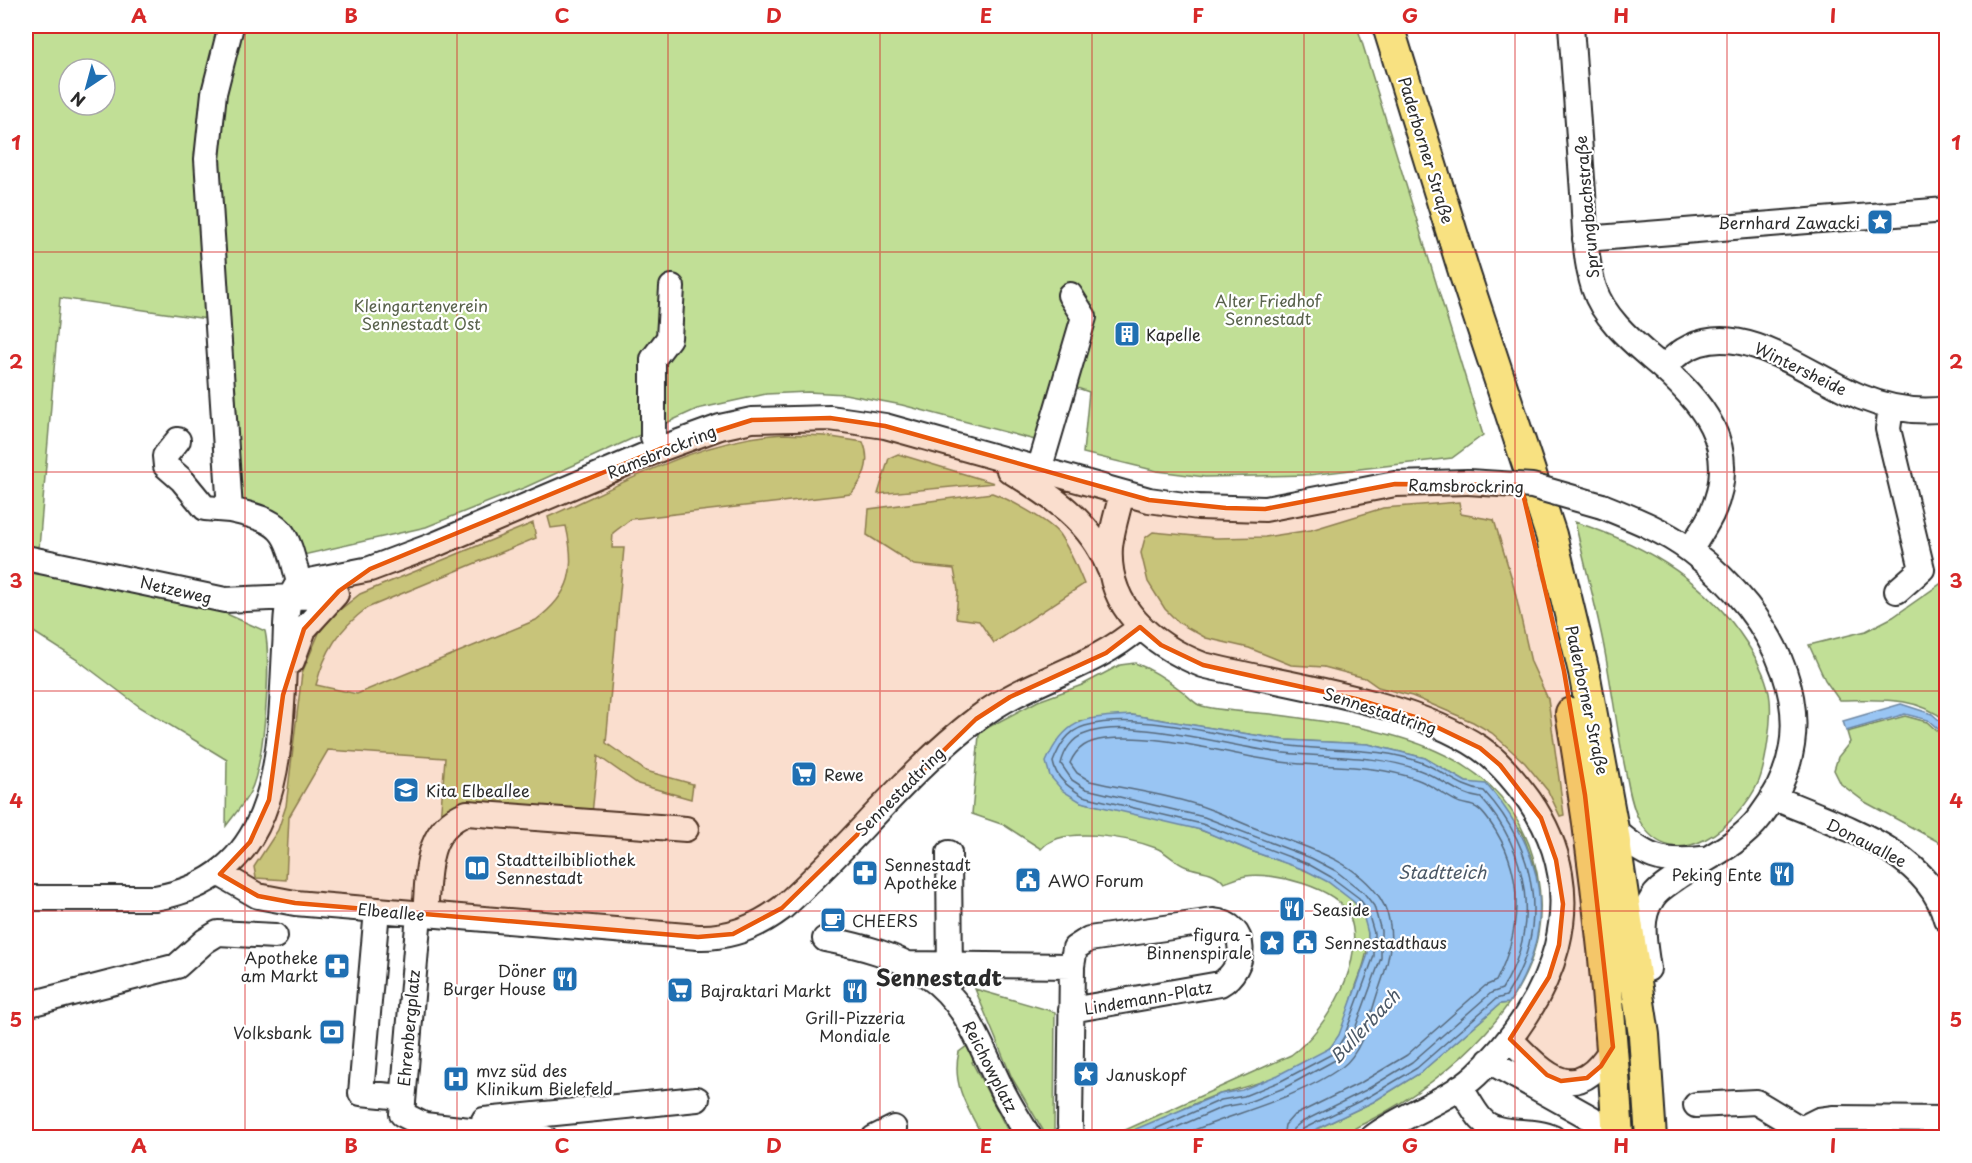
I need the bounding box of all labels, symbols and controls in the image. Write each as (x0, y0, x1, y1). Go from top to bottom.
text: A (131, 0, 147, 30)
text: B (344, 0, 358, 30)
text: C (554, 0, 570, 30)
text: D (766, 0, 782, 30)
text: E (980, 0, 992, 30)
text: F (1192, 0, 1204, 30)
text: G (1402, 0, 1418, 30)
text: H (1613, 0, 1629, 30)
text: I (1830, 0, 1836, 30)
north arrow (57, 57, 117, 117)
street label: Paderborner Straße (1393, 74, 1461, 226)
text: N (65, 87, 90, 113)
text: 1 (11, 127, 21, 157)
text: 1 (1951, 127, 1961, 157)
street label: Sprungbachstraße (1568, 135, 1604, 279)
place icon: Bernhard Zawacki (1865, 207, 1895, 237)
place label: Bernhard Zawacki (1718, 210, 1860, 234)
park label: Alter Friedhof Sennestadt (1215, 288, 1323, 330)
park label: Kleingartenverein Sennestadt Ost (354, 293, 488, 335)
building icon: Kapelle (1112, 319, 1142, 349)
place label: Kapelle (1146, 322, 1201, 346)
street label: Wintersheide (1751, 335, 1851, 401)
text: 2 (9, 346, 23, 376)
text: 2 (1949, 346, 1963, 376)
street label: Ramsbrockring (603, 418, 719, 484)
street label: Ramsbrockring (1408, 472, 1524, 498)
text: 3 (9, 565, 23, 595)
text: 3 (1949, 565, 1963, 595)
street label: Netzeweg (138, 569, 214, 609)
street label: Paderborner Straße (1560, 623, 1616, 777)
street label: Sennestadtring (1320, 680, 1440, 740)
street label: Sennestadtring (849, 741, 949, 841)
supermarket icon: Rewe (789, 759, 819, 789)
place label: Rewe (824, 762, 864, 786)
school or university icon: Kita Elbeallee (391, 775, 421, 805)
place label: Kita Elbeallee (426, 778, 530, 802)
text: 4 (9, 785, 23, 815)
text: 4 (1949, 785, 1963, 815)
street label: Donauallee (1823, 812, 1911, 873)
place label: Stadtteilbibliothek Sennestadt (496, 847, 636, 889)
place label: Sennestadt Apotheke (884, 852, 971, 894)
library icon: Stadtteilbibliothek Sennestadt (462, 853, 492, 883)
pharmacy icon: Sennestadt Apotheke (850, 858, 880, 888)
water label: Stadtteich (1398, 858, 1487, 885)
restaurant icon: Peking Ente (1767, 859, 1797, 889)
place label: Peking Ente (1671, 862, 1762, 886)
public building icon: AWO Forum (1013, 865, 1043, 895)
place label: AWO Forum (1048, 868, 1144, 892)
restaurant icon: Seaside (1277, 894, 1307, 924)
street label: Elbeallee (357, 896, 425, 926)
place label: Seaside (1312, 897, 1370, 921)
cafe icon: CHEERS (818, 905, 848, 935)
place label: CHEERS (852, 908, 918, 932)
place label: figura - Binnenspirale (1146, 922, 1252, 964)
public building icon: Sennestadthaus (1290, 927, 1320, 957)
place icon: figura - Binnenspirale (1257, 928, 1287, 958)
place label: Sennestadthaus (1324, 930, 1447, 954)
place label: Apotheke am Markt (241, 945, 318, 987)
pharmacy icon: Apotheke am Markt (322, 951, 352, 981)
place label: Döner Burger House (443, 958, 547, 1000)
district label: Sennestadt (876, 960, 1003, 993)
restaurant icon: Döner Burger House (550, 964, 580, 994)
street label: Ehrenbergplatz (391, 968, 425, 1087)
street label: Lindemann-Platz (1082, 974, 1214, 1020)
supermarket icon: Bajraktari Markt (665, 975, 695, 1005)
restaurant icon: Grill-Pizzeria Mondiale (840, 976, 870, 1006)
place label: Bajraktari Markt (700, 978, 831, 1002)
water label: Bullerbach (1322, 982, 1406, 1069)
text: 5 (10, 1004, 22, 1034)
text: 5 (1950, 1004, 1962, 1034)
place label: Grill-Pizzeria Mondiale (805, 1005, 905, 1047)
street label: Reichowplatz (958, 1016, 1025, 1116)
bank icon: Volksbank (317, 1017, 347, 1047)
place label: Volksbank (233, 1020, 312, 1044)
place label: mvz süd des Klinikum Bielefeld (476, 1058, 613, 1100)
place icon: Januskopf (1071, 1059, 1101, 1089)
place label: Januskopf (1106, 1062, 1188, 1086)
hospital icon: mvz süd des Klinikum Bielefeld (441, 1064, 471, 1094)
text: A (131, 1130, 147, 1160)
text: B (344, 1130, 358, 1160)
text: C (554, 1130, 570, 1160)
text: D (766, 1130, 782, 1160)
text: E (980, 1130, 992, 1160)
text: F (1192, 1130, 1204, 1160)
text: G (1402, 1130, 1418, 1160)
text: H (1613, 1130, 1629, 1160)
text: I (1830, 1130, 1836, 1160)

